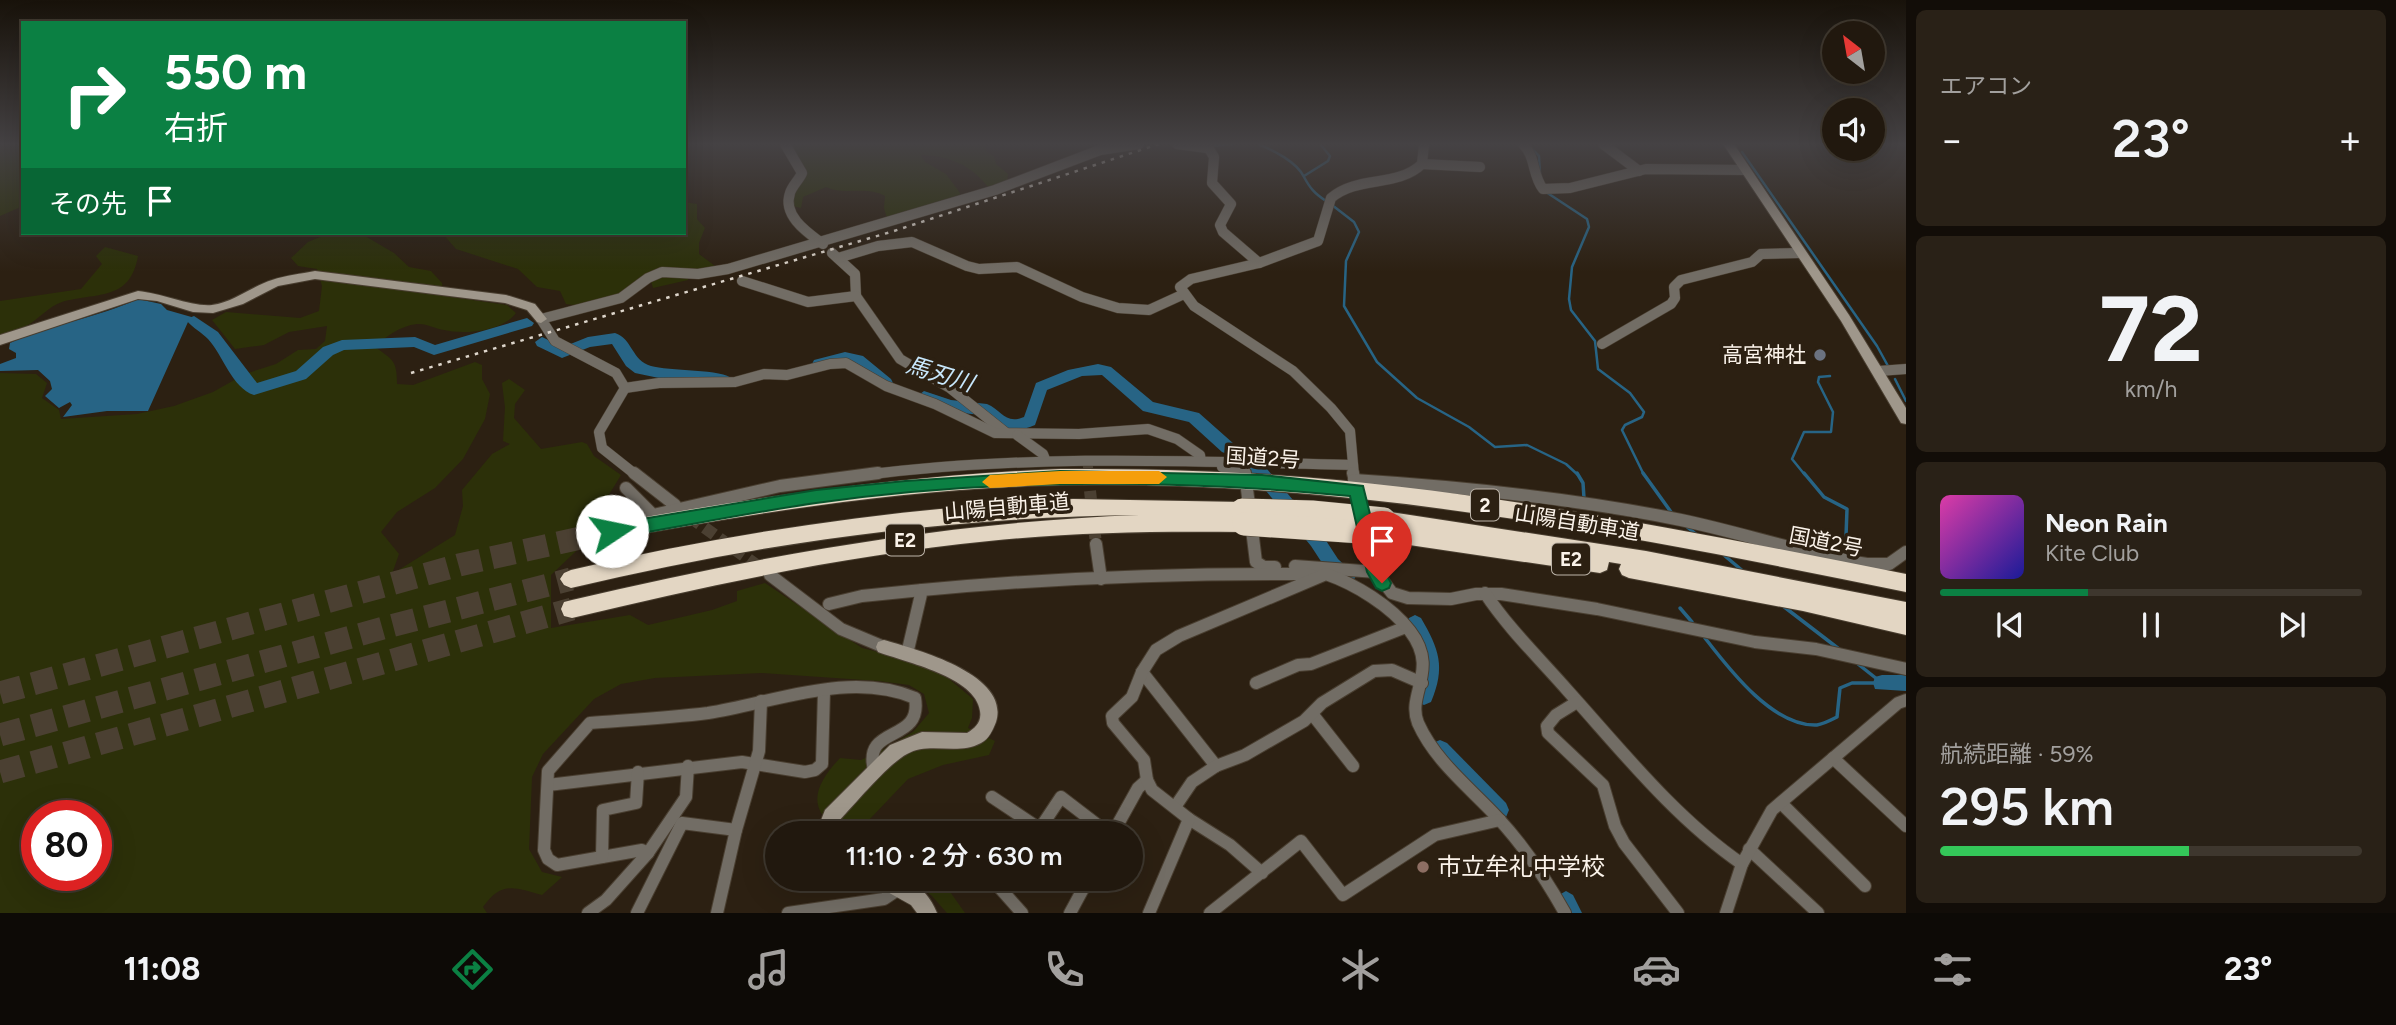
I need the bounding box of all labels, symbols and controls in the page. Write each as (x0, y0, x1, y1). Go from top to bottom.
north arrow (1822, 21, 1885, 84)
map controls (1822, 21, 1885, 161)
text: 550 m (164, 42, 307, 101)
icon: right (49, 49, 140, 140)
text: エアコン (1940, 72, 2032, 100)
button: sound (1822, 98, 1885, 161)
text: 23° (2112, 108, 2190, 170)
text: 右折 (164, 109, 228, 147)
text: − (1940, 117, 1964, 163)
text: + (2338, 117, 2362, 163)
icon: arrive (141, 182, 179, 220)
text: その先 (49, 188, 127, 220)
text: 72 (2099, 275, 2203, 384)
place label: 高宮神社 (1722, 342, 1806, 367)
marker: 高宮神社 (1812, 347, 1828, 363)
water label: 馬刃川 (903, 351, 980, 398)
text: km/h (2125, 375, 2177, 403)
street label: 国道2号 (1225, 442, 1301, 473)
street label: 山陽自動車道 (943, 489, 1071, 524)
road number: 2 (1471, 490, 1499, 520)
position arrow (575, 494, 649, 568)
street label: 山陽自動車道 (1513, 500, 1641, 545)
text: Neon Rain (2045, 507, 2168, 539)
pin (1352, 511, 1412, 583)
icon: arrive (1363, 522, 1401, 560)
street label: 国道2号 (1787, 522, 1865, 561)
road number: E2 (886, 524, 924, 555)
text: Kite Club (2045, 539, 2139, 567)
road number: E2 (1552, 544, 1590, 574)
icon: previous (1991, 606, 2029, 644)
icon: pause (2132, 606, 2170, 644)
icon: next (2273, 606, 2311, 644)
text: 航続距離 · 59% (1940, 740, 2094, 768)
text: 295 km (1940, 776, 2114, 838)
speed limit sign: 80 (21, 800, 112, 891)
text: 11:10 · 2 分 · 630 m (845, 840, 1063, 872)
place label: 市立牟礼中学校 (1437, 852, 1605, 881)
marker: 市立牟礼中学校 (1415, 859, 1431, 875)
icon: directions (448, 945, 497, 994)
icon: music (744, 945, 793, 994)
icon: phone (1040, 945, 1089, 994)
icon: climate (1336, 945, 1385, 994)
icon: car (1632, 945, 1681, 994)
icon: filters (1928, 945, 1977, 994)
text: 11:08 (124, 950, 201, 988)
text: 23° (2224, 950, 2272, 988)

